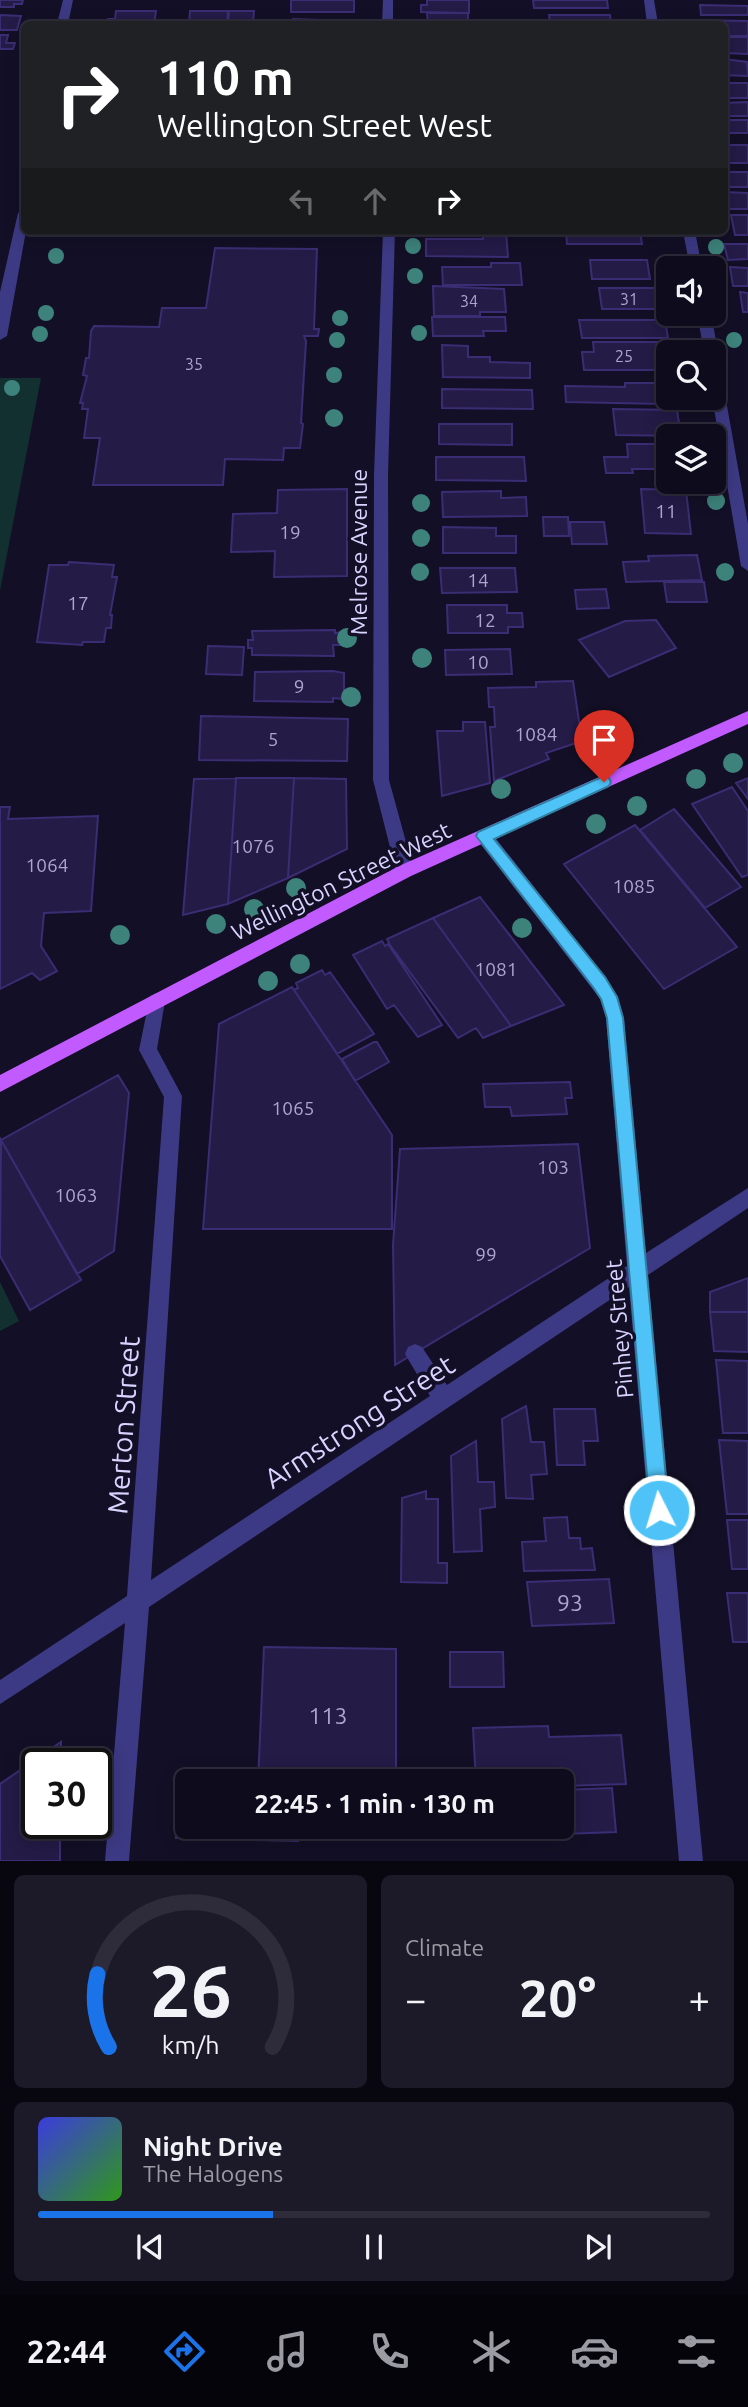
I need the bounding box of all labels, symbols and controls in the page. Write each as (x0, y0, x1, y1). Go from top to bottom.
icon: right (42, 49, 133, 140)
text: 110 m (157, 49, 294, 104)
text: Wellington Street West (157, 107, 492, 143)
icon: left (283, 182, 321, 220)
icon: ahead (356, 182, 394, 220)
icon: right (429, 182, 467, 220)
map controls (656, 256, 726, 494)
button: sound (656, 256, 726, 326)
house number: 31 (620, 290, 638, 308)
house number: 34 (460, 292, 478, 310)
button: search (656, 340, 726, 410)
house number: 25 (615, 347, 633, 365)
house number: 35 (185, 355, 203, 373)
button: layers (656, 424, 726, 494)
street label: Melrose Avenue (346, 469, 371, 635)
house number: 11 (655, 500, 677, 522)
house number: 19 (279, 521, 301, 543)
house number: 14 (467, 569, 489, 591)
house number: 17 (67, 592, 89, 614)
house number: 12 (474, 609, 496, 631)
house number: 10 (467, 651, 489, 673)
house number: 9 (294, 675, 304, 697)
pin (574, 710, 634, 782)
icon: arrive (585, 721, 623, 759)
house number: 1084 (515, 723, 557, 745)
house number: 5 (268, 728, 278, 750)
street label: Wellington Street West (227, 817, 455, 945)
house number: 1076 (232, 835, 274, 857)
house number: 1064 (26, 854, 68, 876)
house number: 1085 (613, 875, 655, 897)
house number: 1081 (475, 958, 517, 980)
house number: 1065 (272, 1097, 314, 1119)
house number: 103 (537, 1156, 569, 1178)
house number: 1063 (55, 1184, 97, 1206)
house number: 99 (475, 1243, 497, 1265)
street label: Pinhey Street (600, 1259, 638, 1399)
street label: Merton Street (101, 1335, 145, 1515)
street label: Armstrong Street (258, 1348, 460, 1494)
position arrow (622, 1473, 696, 1547)
house number: 93 (557, 1590, 583, 1615)
house number: 113 (309, 1703, 347, 1728)
speed limit sign: 30 (21, 1748, 112, 1839)
text: 22:45 · 1 min · 130 m (254, 1789, 495, 1818)
text: Climate (405, 1935, 484, 1960)
text: 26 (149, 1950, 232, 2032)
text: 20° (519, 1969, 596, 2027)
text: − (405, 1978, 426, 2020)
text: + (689, 1978, 710, 2020)
text: km/h (162, 2031, 219, 2059)
text: Night Drive (143, 2132, 283, 2161)
text: The Halogens (143, 2161, 283, 2186)
icon: previous (131, 2228, 169, 2266)
icon: pause (355, 2228, 393, 2266)
icon: next (579, 2228, 617, 2266)
icon: directions (160, 2327, 209, 2376)
icon: music (263, 2327, 312, 2376)
icon: phone (365, 2327, 414, 2376)
icon: climate (467, 2327, 516, 2376)
icon: car (570, 2327, 619, 2376)
icon: filters (672, 2327, 721, 2376)
text: 22:44 (27, 2333, 107, 2369)

